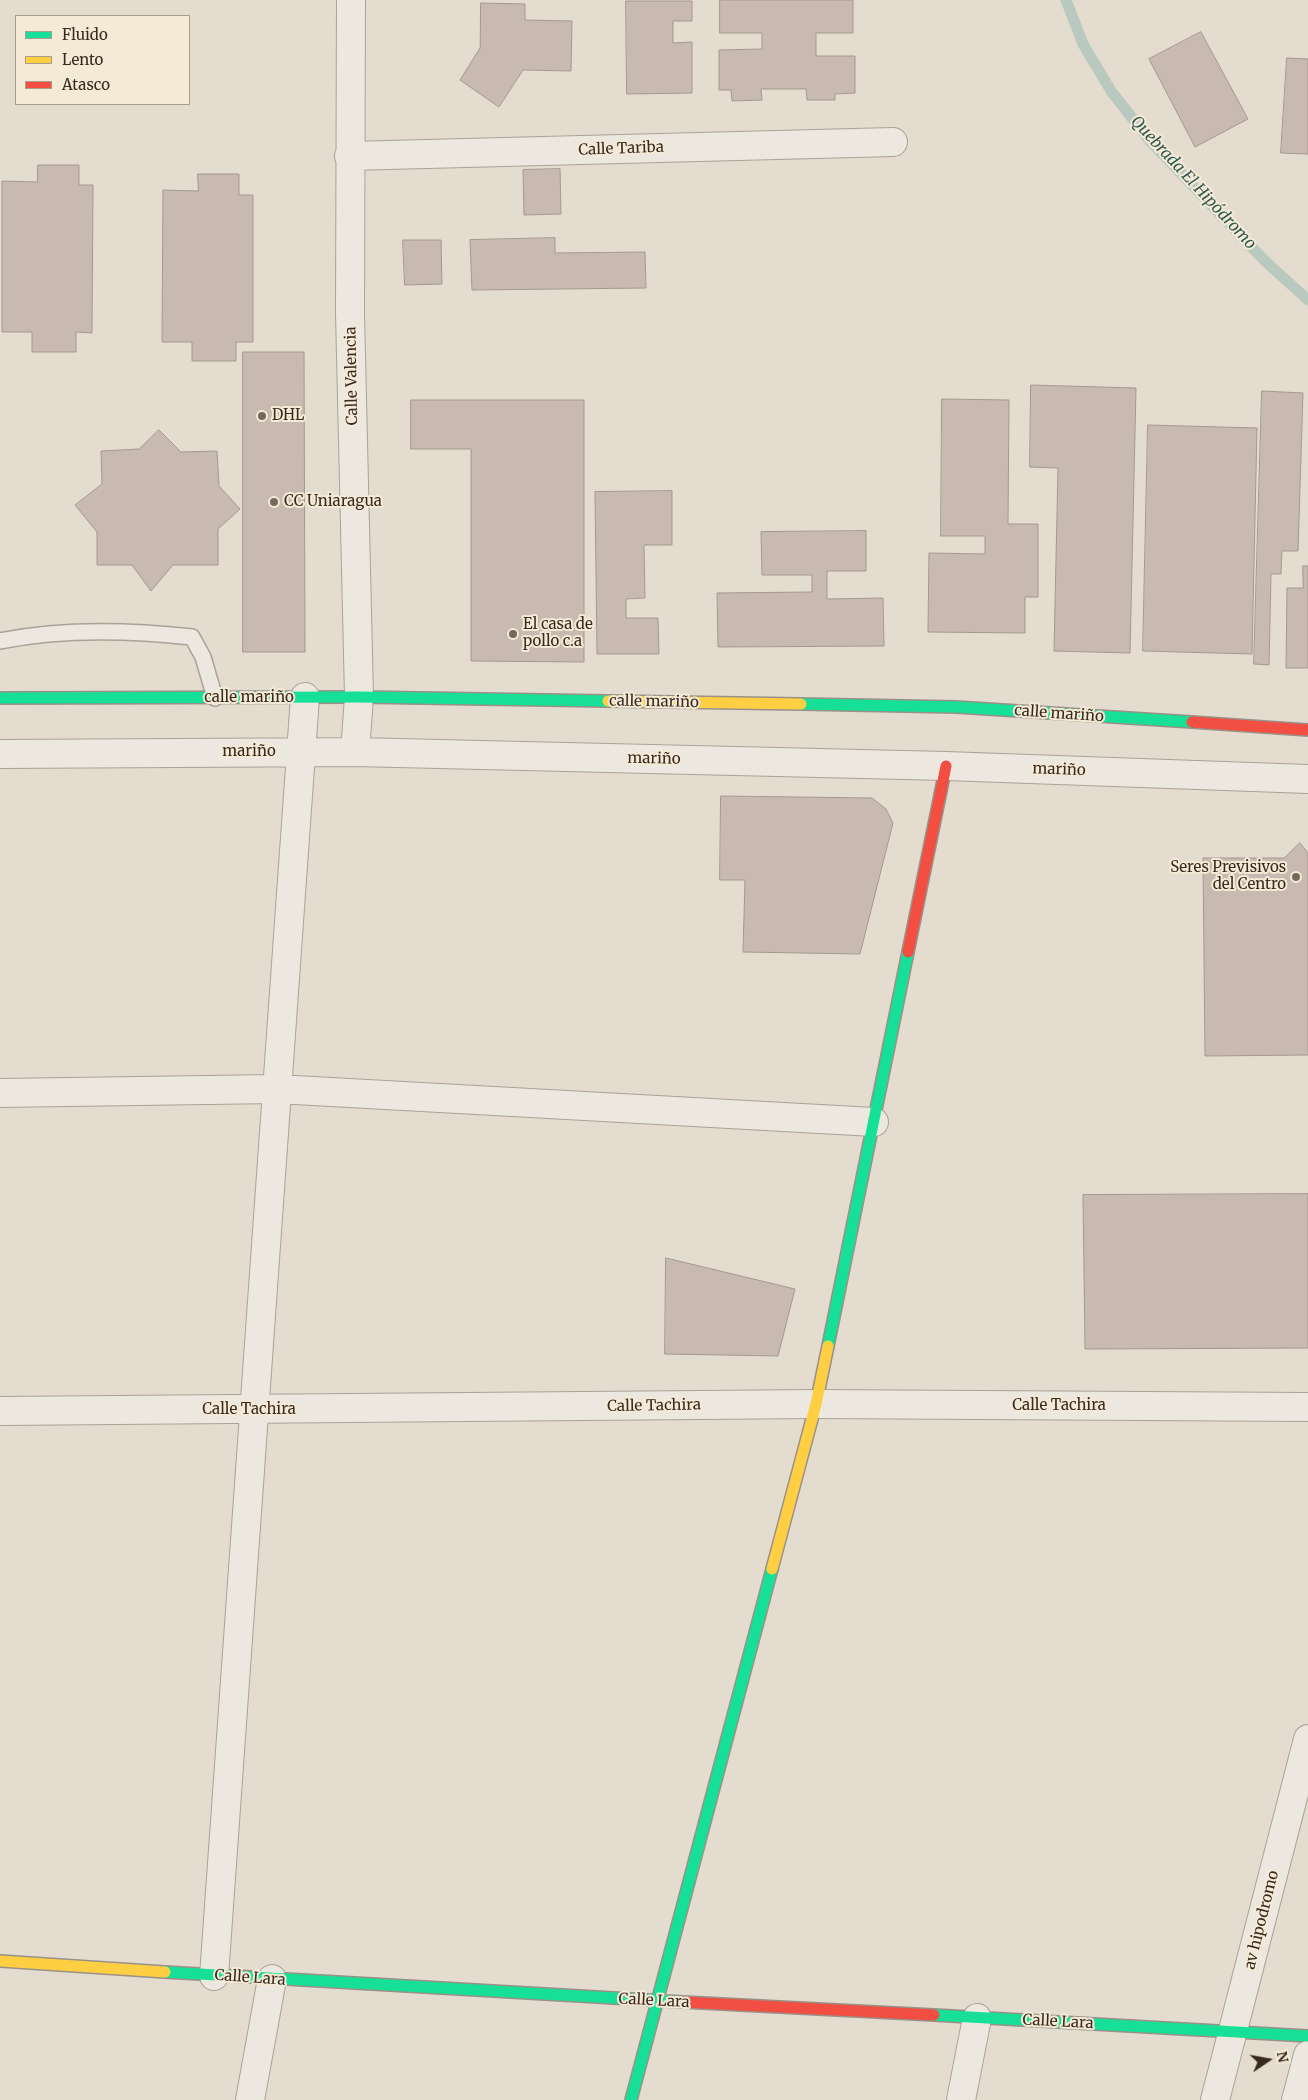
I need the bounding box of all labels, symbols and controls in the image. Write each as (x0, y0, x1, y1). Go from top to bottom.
legend (15, 15, 190, 105)
text: Fluido (62, 25, 108, 44)
text: Lento (62, 50, 103, 69)
text: Atasco (62, 75, 110, 94)
water label: Quebrada El Hipódromo (1126, 112, 1260, 254)
street label: Calle Tariba (578, 139, 664, 159)
street label: Calle Valencia (342, 326, 362, 426)
place label: DHL (272, 407, 304, 425)
marker: DHL (256, 410, 268, 422)
place label: CC Uniaragua (284, 493, 382, 511)
marker: CC Uniaragua (268, 496, 280, 508)
place label: El casa de pollo c.a (523, 616, 593, 651)
marker: El casa de pollo c.a (507, 628, 519, 640)
street label: calle mariño (204, 689, 294, 707)
street label: calle mariño (609, 692, 699, 712)
street label: calle mariño (1014, 702, 1104, 726)
street label: mariño (222, 743, 276, 761)
street label: mariño (627, 750, 681, 768)
street label: mariño (1032, 760, 1086, 780)
place label: Seres Previsivos del Centro (1170, 859, 1286, 894)
marker: Seres Previsivos del Centro (1290, 871, 1302, 883)
street label: Calle Tachira (607, 1396, 701, 1416)
street label: Calle Tachira (1012, 1397, 1106, 1415)
street label: Calle Tachira (202, 1401, 296, 1419)
street label: av hipodromo (1241, 1869, 1283, 1971)
street label: Calle Lara (214, 1967, 286, 1989)
street label: Calle Lara (618, 1990, 690, 2012)
street label: Calle Lara (1022, 2011, 1094, 2033)
north arrow (1243, 2035, 1293, 2085)
text: N (1273, 2050, 1293, 2064)

